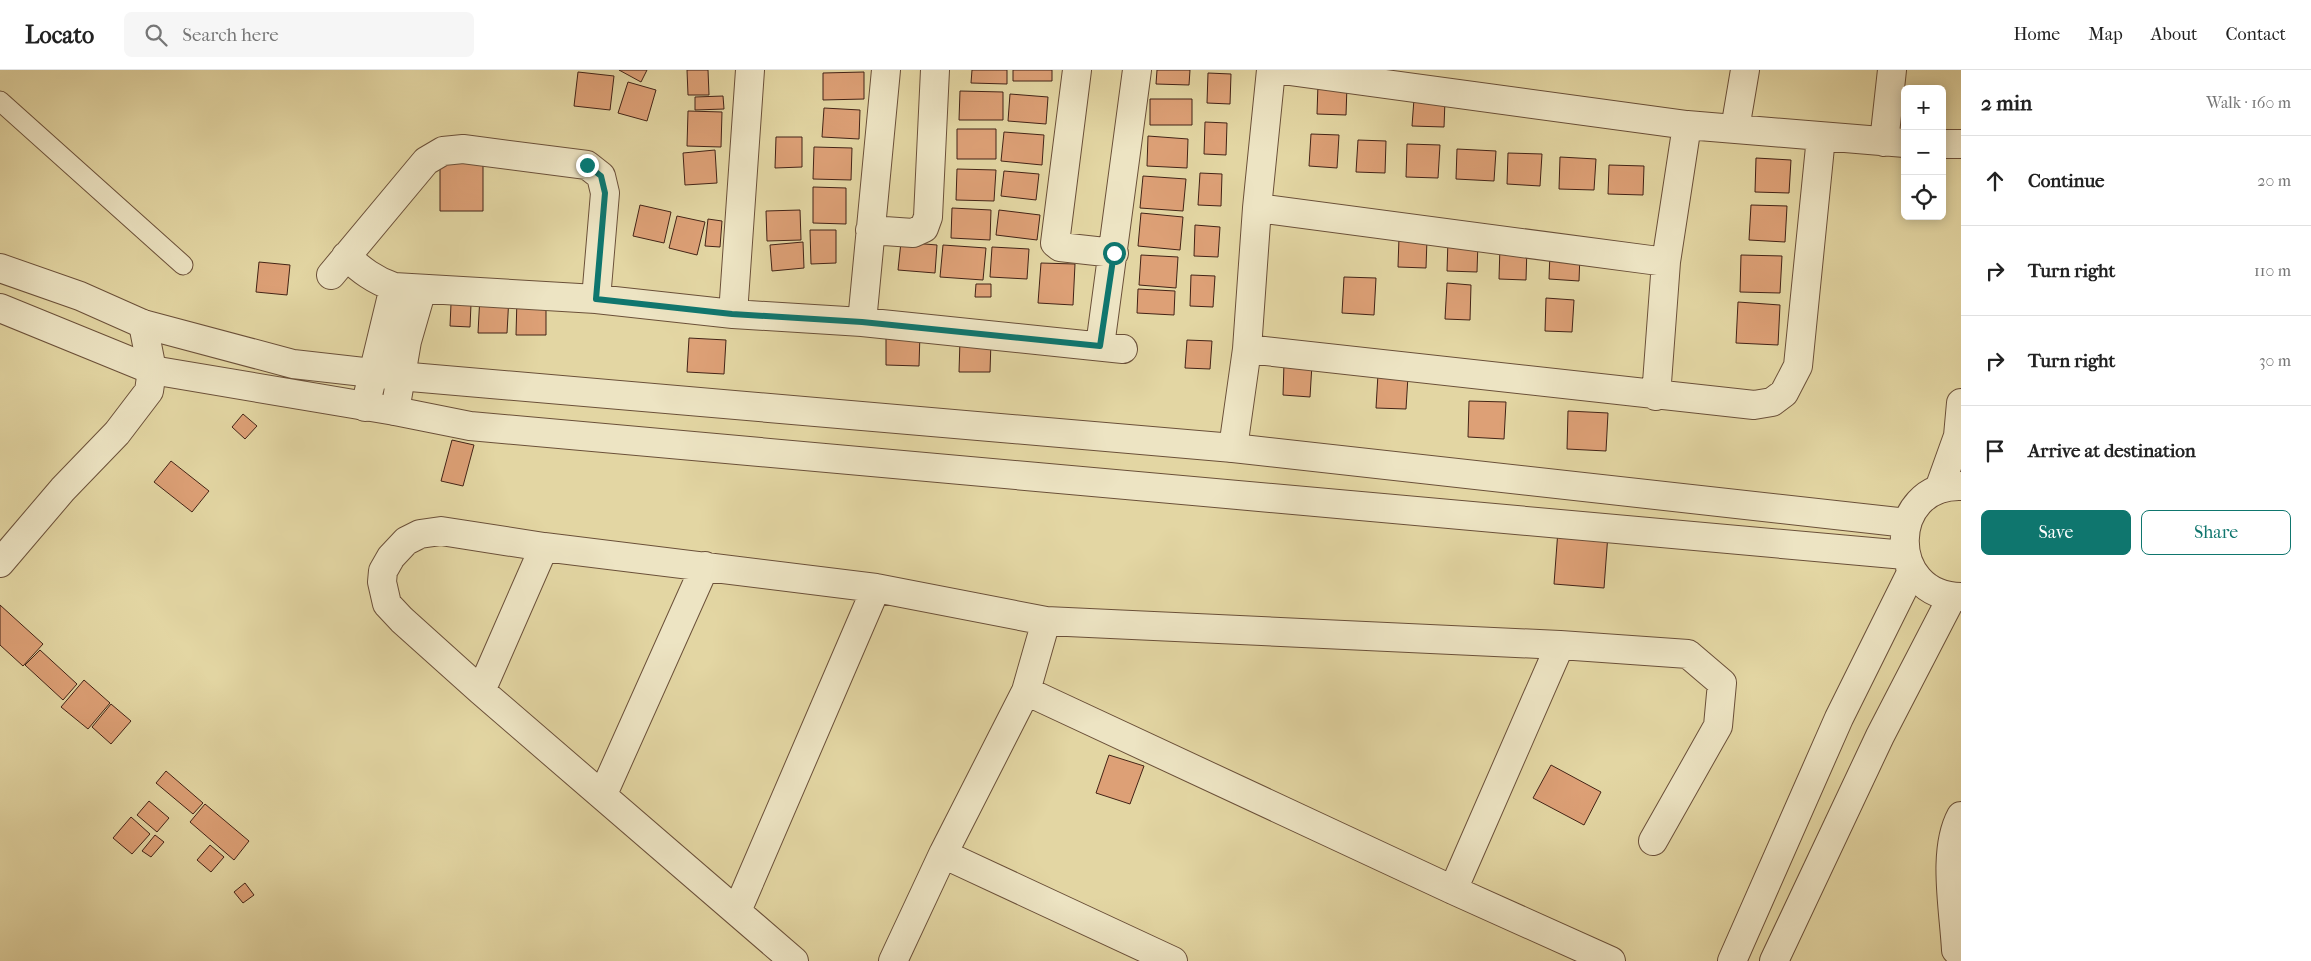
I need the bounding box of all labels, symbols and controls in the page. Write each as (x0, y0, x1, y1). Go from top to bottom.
search box (124, 12, 474, 57)
text: Locato (25, 21, 94, 49)
icon: search (142, 21, 170, 49)
text: Search here (182, 24, 279, 46)
text: Home (2013, 24, 2060, 45)
text: Map (2088, 24, 2123, 45)
text: About (2151, 24, 2197, 45)
text: Contact (2225, 24, 2286, 45)
map controls (1901, 85, 1946, 220)
button: + (1901, 85, 1946, 130)
text: 2 min (1981, 91, 2032, 115)
text: Walk · 160 m (2206, 93, 2291, 112)
button: − (1901, 130, 1946, 175)
route end (576, 154, 599, 177)
icon: ahead (1981, 167, 2009, 195)
text: Continue (2028, 170, 2104, 192)
text: 20 m (2257, 171, 2291, 190)
button: locate (1901, 175, 1946, 220)
route start (1103, 242, 1126, 265)
icon: right (1981, 257, 2009, 285)
text: Turn right (2028, 260, 2115, 282)
text: 110 m (2254, 261, 2291, 280)
icon: right (1981, 347, 2009, 375)
text: Turn right (2028, 350, 2115, 372)
text: 30 m (2259, 351, 2291, 370)
icon: arrive (1981, 437, 2009, 465)
text: Arrive at destination (2028, 440, 2196, 462)
button: Save (1981, 510, 2131, 555)
button: Share (2141, 510, 2291, 555)

